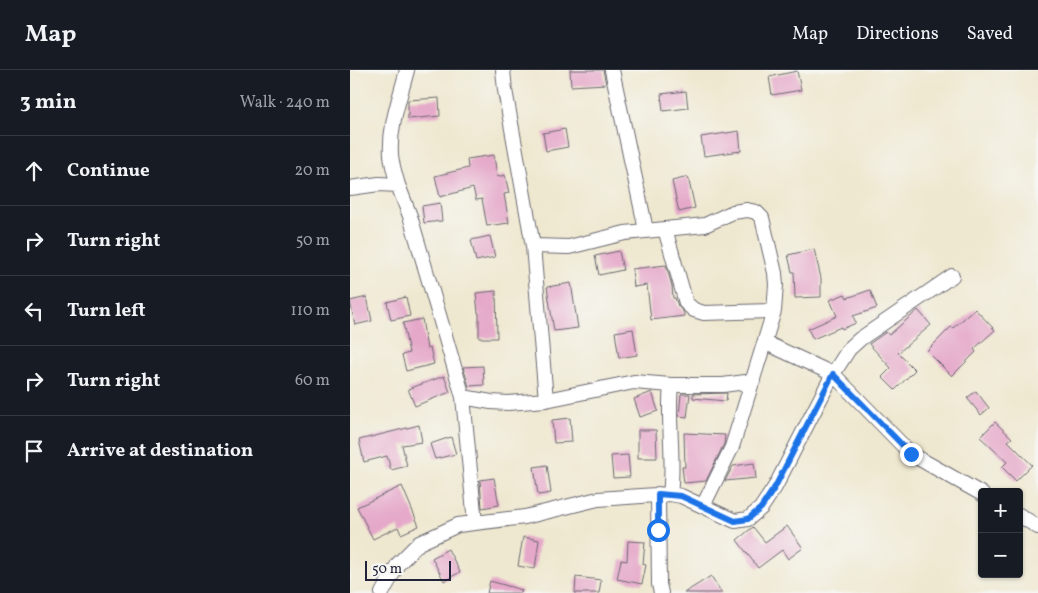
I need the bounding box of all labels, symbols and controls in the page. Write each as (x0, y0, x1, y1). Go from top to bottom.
text: Map (25, 18, 76, 52)
text: Map (792, 22, 828, 47)
text: Directions (856, 22, 939, 47)
text: Saved (967, 22, 1013, 47)
text: 3 min (20, 88, 76, 117)
text: Walk · 240 m (240, 92, 330, 114)
icon: ahead (20, 157, 48, 185)
text: Continue (67, 158, 150, 184)
text: 20 m (295, 160, 330, 182)
icon: right (20, 227, 48, 255)
text: Turn right (67, 228, 160, 254)
text: 50 m (296, 230, 330, 252)
icon: left (20, 297, 48, 325)
text: Turn left (67, 298, 146, 324)
text: 110 m (291, 300, 330, 322)
icon: right (20, 367, 48, 395)
text: Turn right (67, 368, 160, 394)
text: 60 m (295, 370, 330, 392)
icon: arrive (20, 437, 48, 465)
text: Arrive at destination (67, 438, 253, 464)
route end (900, 443, 923, 466)
map controls (978, 488, 1023, 578)
button: + (978, 488, 1023, 533)
route start (647, 519, 670, 542)
button: − (978, 533, 1023, 578)
scale bar (365, 558, 451, 581)
text: 50 m (372, 560, 402, 579)

